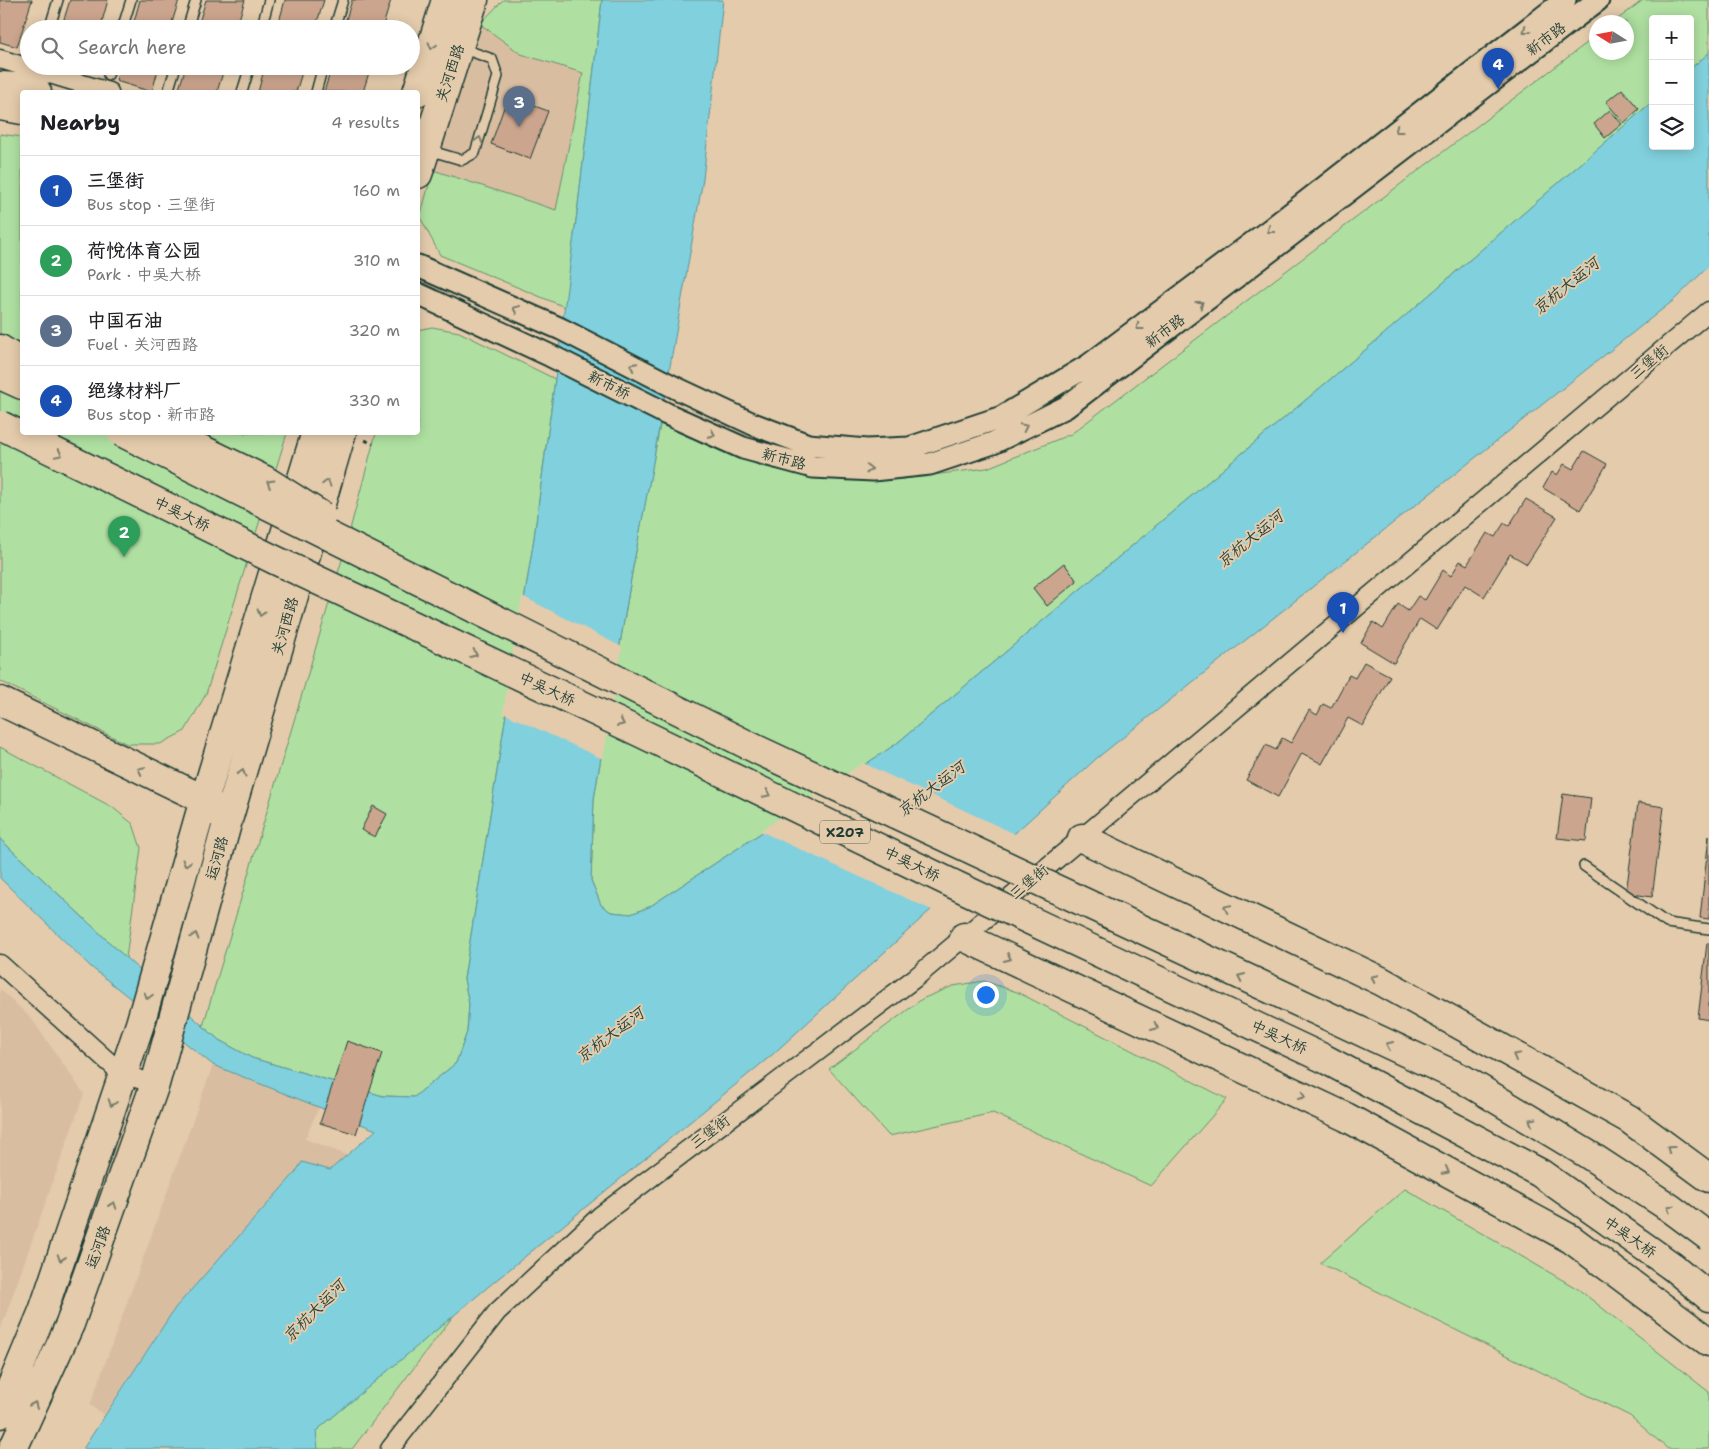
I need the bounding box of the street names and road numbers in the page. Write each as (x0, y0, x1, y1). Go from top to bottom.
street label: 新市路 (1522, 17, 1570, 61)
street label: 关河西路 (431, 41, 469, 105)
street label: 新市路 (1141, 309, 1189, 353)
street label: 三堡街 (1625, 340, 1673, 384)
street label: 新市桥 (584, 366, 634, 404)
street label: 新市路 (760, 444, 808, 474)
street label: 中吴大桥 (151, 492, 213, 536)
street label: 关河西路 (267, 594, 303, 658)
street label: 中吴大桥 (516, 667, 578, 711)
road number: X207 (820, 820, 870, 844)
street label: 运河路 (201, 834, 233, 882)
street label: 中吴大桥 (881, 842, 943, 886)
street label: 三堡街 (1005, 860, 1053, 904)
street label: 中吴大桥 (1248, 1015, 1310, 1059)
street label: 三堡街 (686, 1110, 734, 1154)
street label: 中吴大桥 (1600, 1212, 1660, 1262)
street label: 运河路 (81, 1222, 115, 1272)

